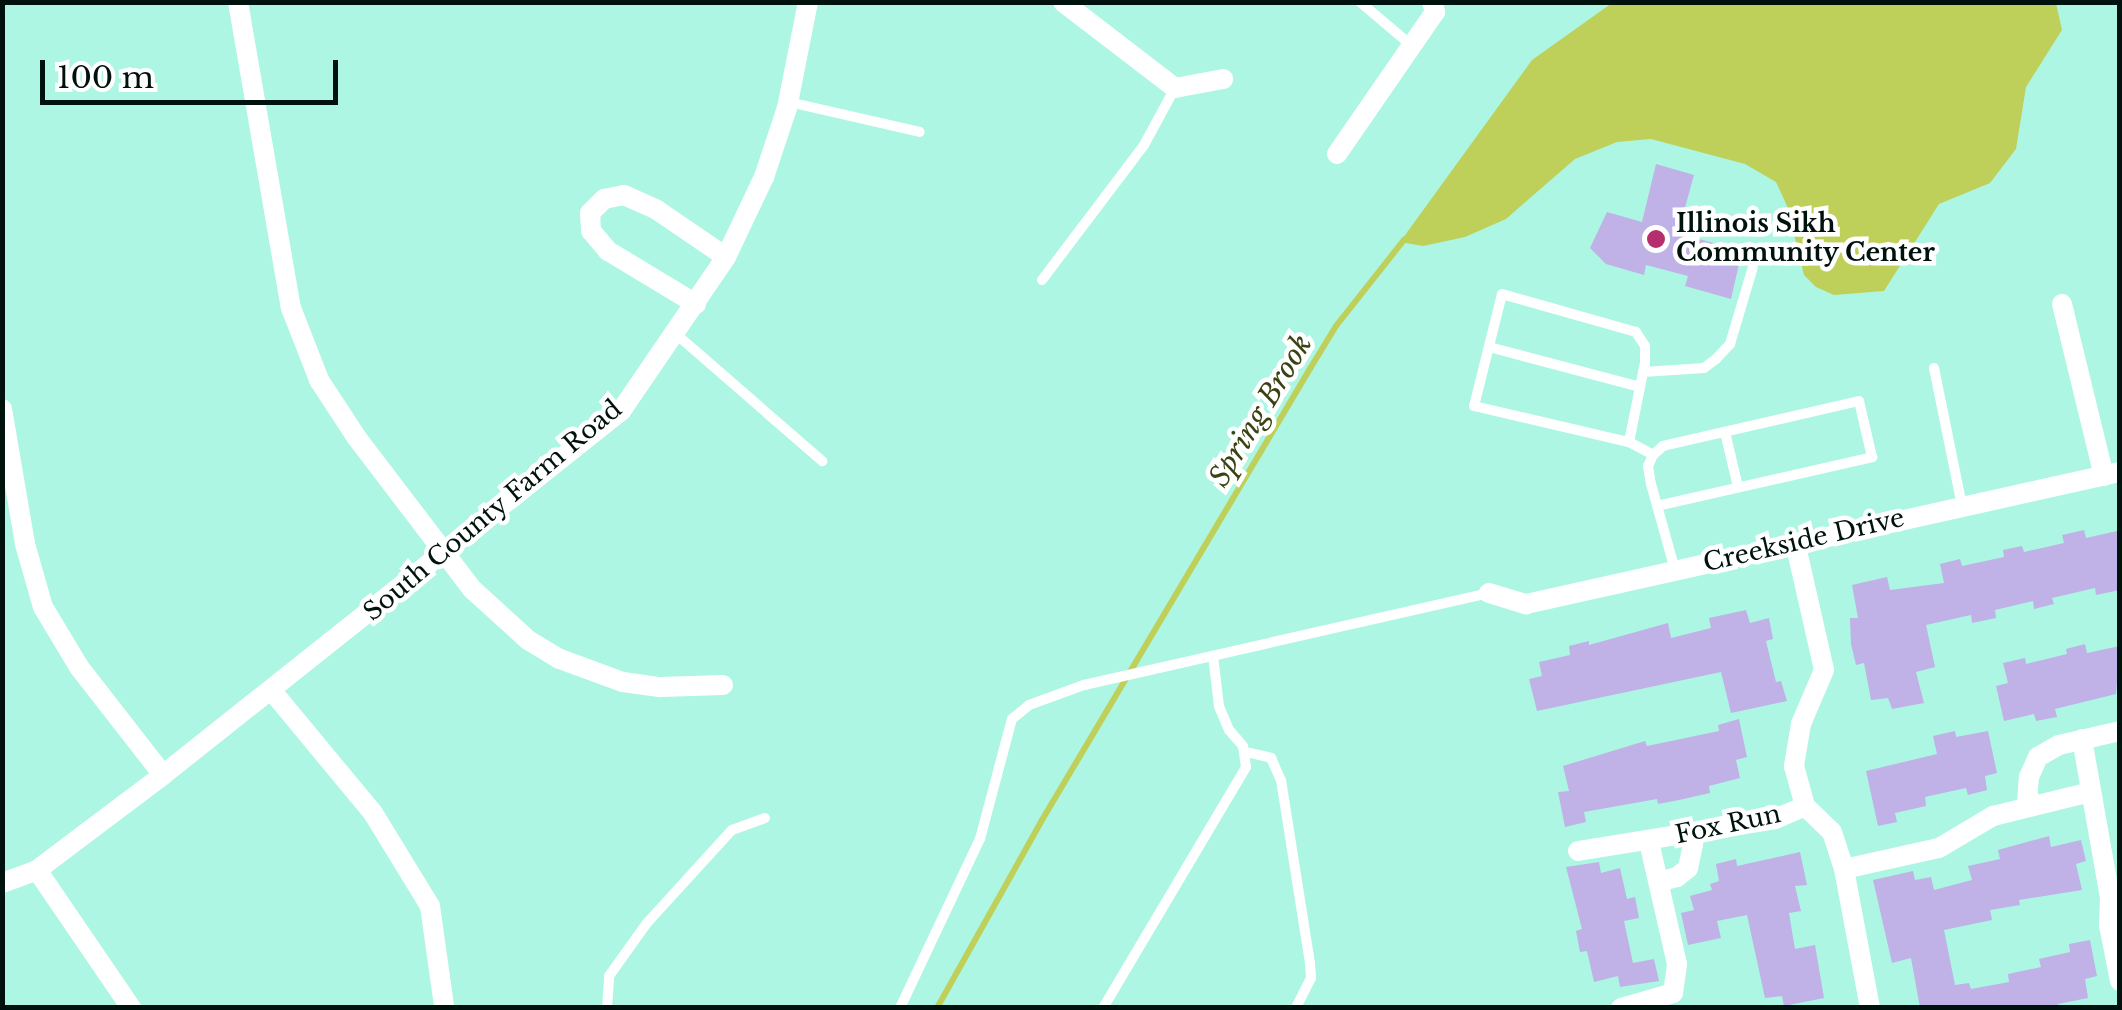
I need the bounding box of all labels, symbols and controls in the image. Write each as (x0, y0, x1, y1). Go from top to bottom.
scale bar (45, 40, 342, 102)
text: 100 m (57, 59, 154, 96)
place label: Illinois Sikh Community Center (1676, 210, 1936, 269)
marker: Illinois Sikh Community Center (1645, 228, 1667, 250)
water label: Spring Brook (1202, 329, 1320, 493)
street label: South County Farm Road (358, 394, 628, 628)
street label: Creekside Drive (1701, 503, 1907, 579)
street label: Fox Run (1672, 799, 1784, 851)

